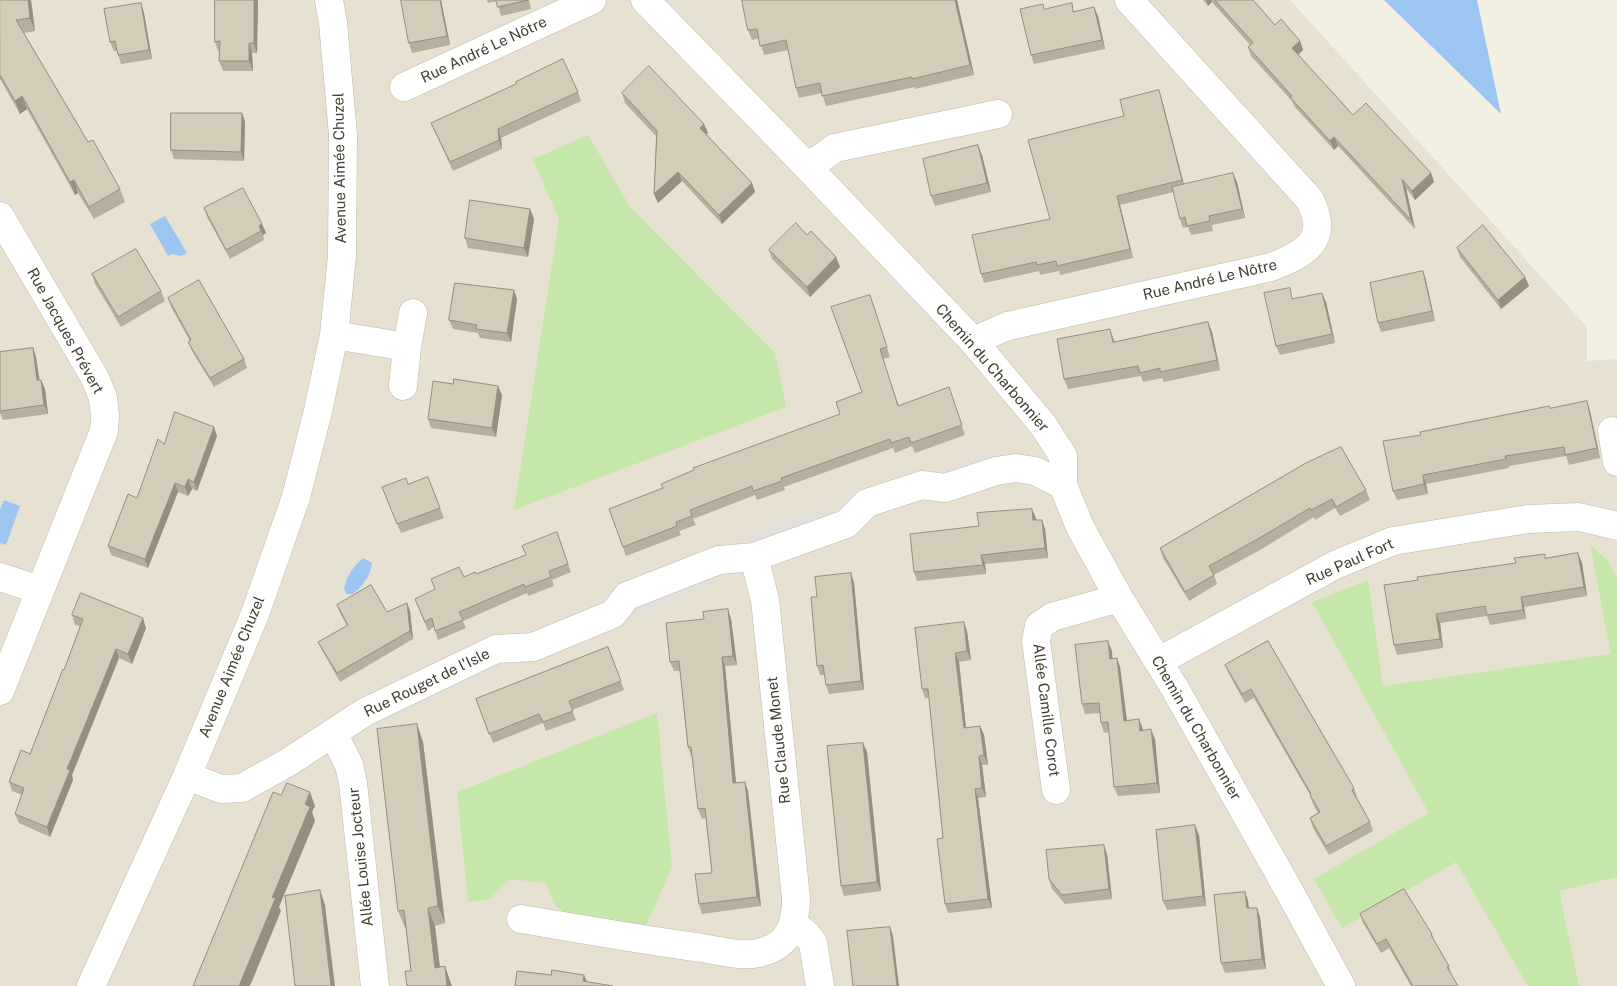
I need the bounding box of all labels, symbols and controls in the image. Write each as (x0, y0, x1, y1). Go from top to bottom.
street label: Rue André Le Nôtre (418, 13, 550, 87)
street label: Avenue Aimée Chuzel (330, 92, 350, 244)
street label: Rue André Le Nôtre (1141, 256, 1279, 304)
street label: Rue Jacques Prévert (23, 265, 107, 397)
street label: Chemin du Charbonnier (931, 300, 1053, 436)
street label: Rue Paul Fort (1303, 535, 1397, 589)
street label: Avenue Aimée Chuzel (195, 594, 269, 740)
street label: Allée Camille Corot (1029, 642, 1063, 778)
street label: Rue Rouget de l'Isle (361, 645, 493, 721)
street label: Chemin du Charbonnier (1147, 653, 1245, 803)
street label: Rue Claude Monet (763, 675, 795, 805)
street label: Allée Louise Jocteur (345, 787, 377, 927)

